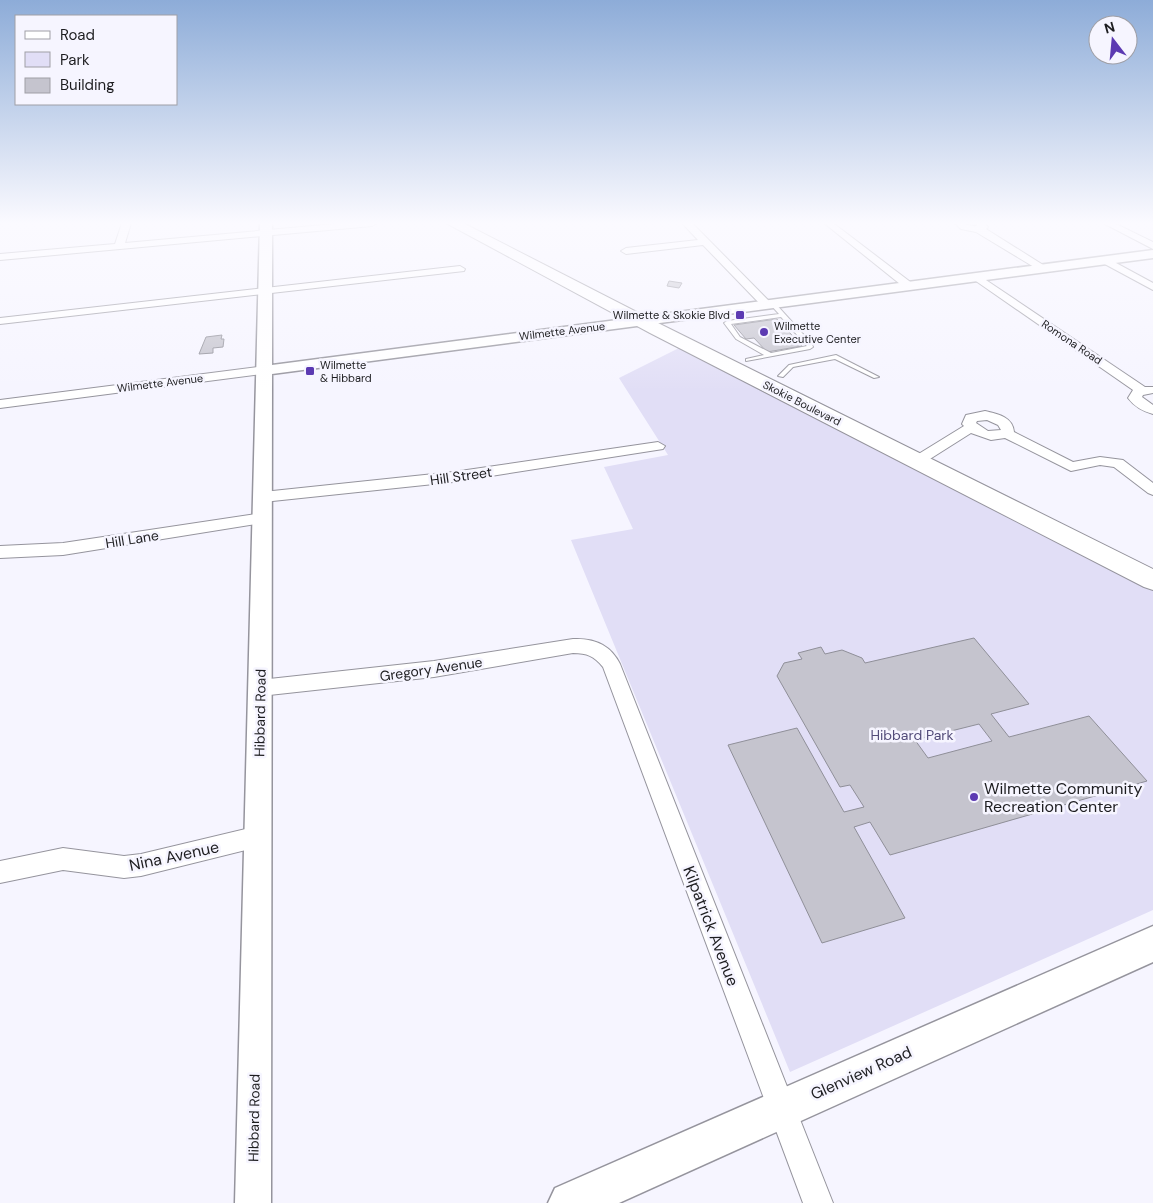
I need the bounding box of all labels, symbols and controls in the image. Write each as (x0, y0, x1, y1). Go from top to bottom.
legend (15, 15, 178, 105)
north arrow (1088, 15, 1138, 65)
text: N (1102, 17, 1117, 38)
text: Road (60, 25, 95, 45)
text: Park (60, 50, 90, 70)
text: Building (60, 75, 115, 95)
place label: Wilmette & Skokie Blvd (613, 308, 730, 322)
marker: Wilmette & Skokie Blvd (734, 309, 746, 321)
street label: Romona Road (1039, 317, 1105, 367)
street label: Wilmette Avenue (518, 319, 606, 343)
place label: Wilmette Executive Center (774, 319, 861, 346)
marker: Wilmette Executive Center (758, 326, 770, 338)
place label: Wilmette & Hibbard (320, 358, 372, 385)
marker: Wilmette & Hibbard (304, 365, 316, 377)
street label: Wilmette Avenue (116, 371, 204, 395)
street label: Skokie Boulevard (761, 377, 843, 429)
street label: Hill Street (429, 463, 493, 489)
street label: Hill Lane (104, 526, 160, 552)
street label: Gregory Avenue (378, 653, 484, 685)
street label: Hibbard Road (250, 669, 270, 757)
park label: Hibbard Park (870, 726, 954, 744)
place label: Wilmette Community Recreation Center (984, 778, 1143, 817)
marker: Wilmette Community Recreation Center (968, 791, 980, 803)
street label: Nina Avenue (127, 836, 221, 876)
street label: Kilpatrick Avenue (678, 863, 744, 989)
street label: Glenview Road (807, 1041, 915, 1105)
street label: Hibbard Road (244, 1074, 264, 1162)

